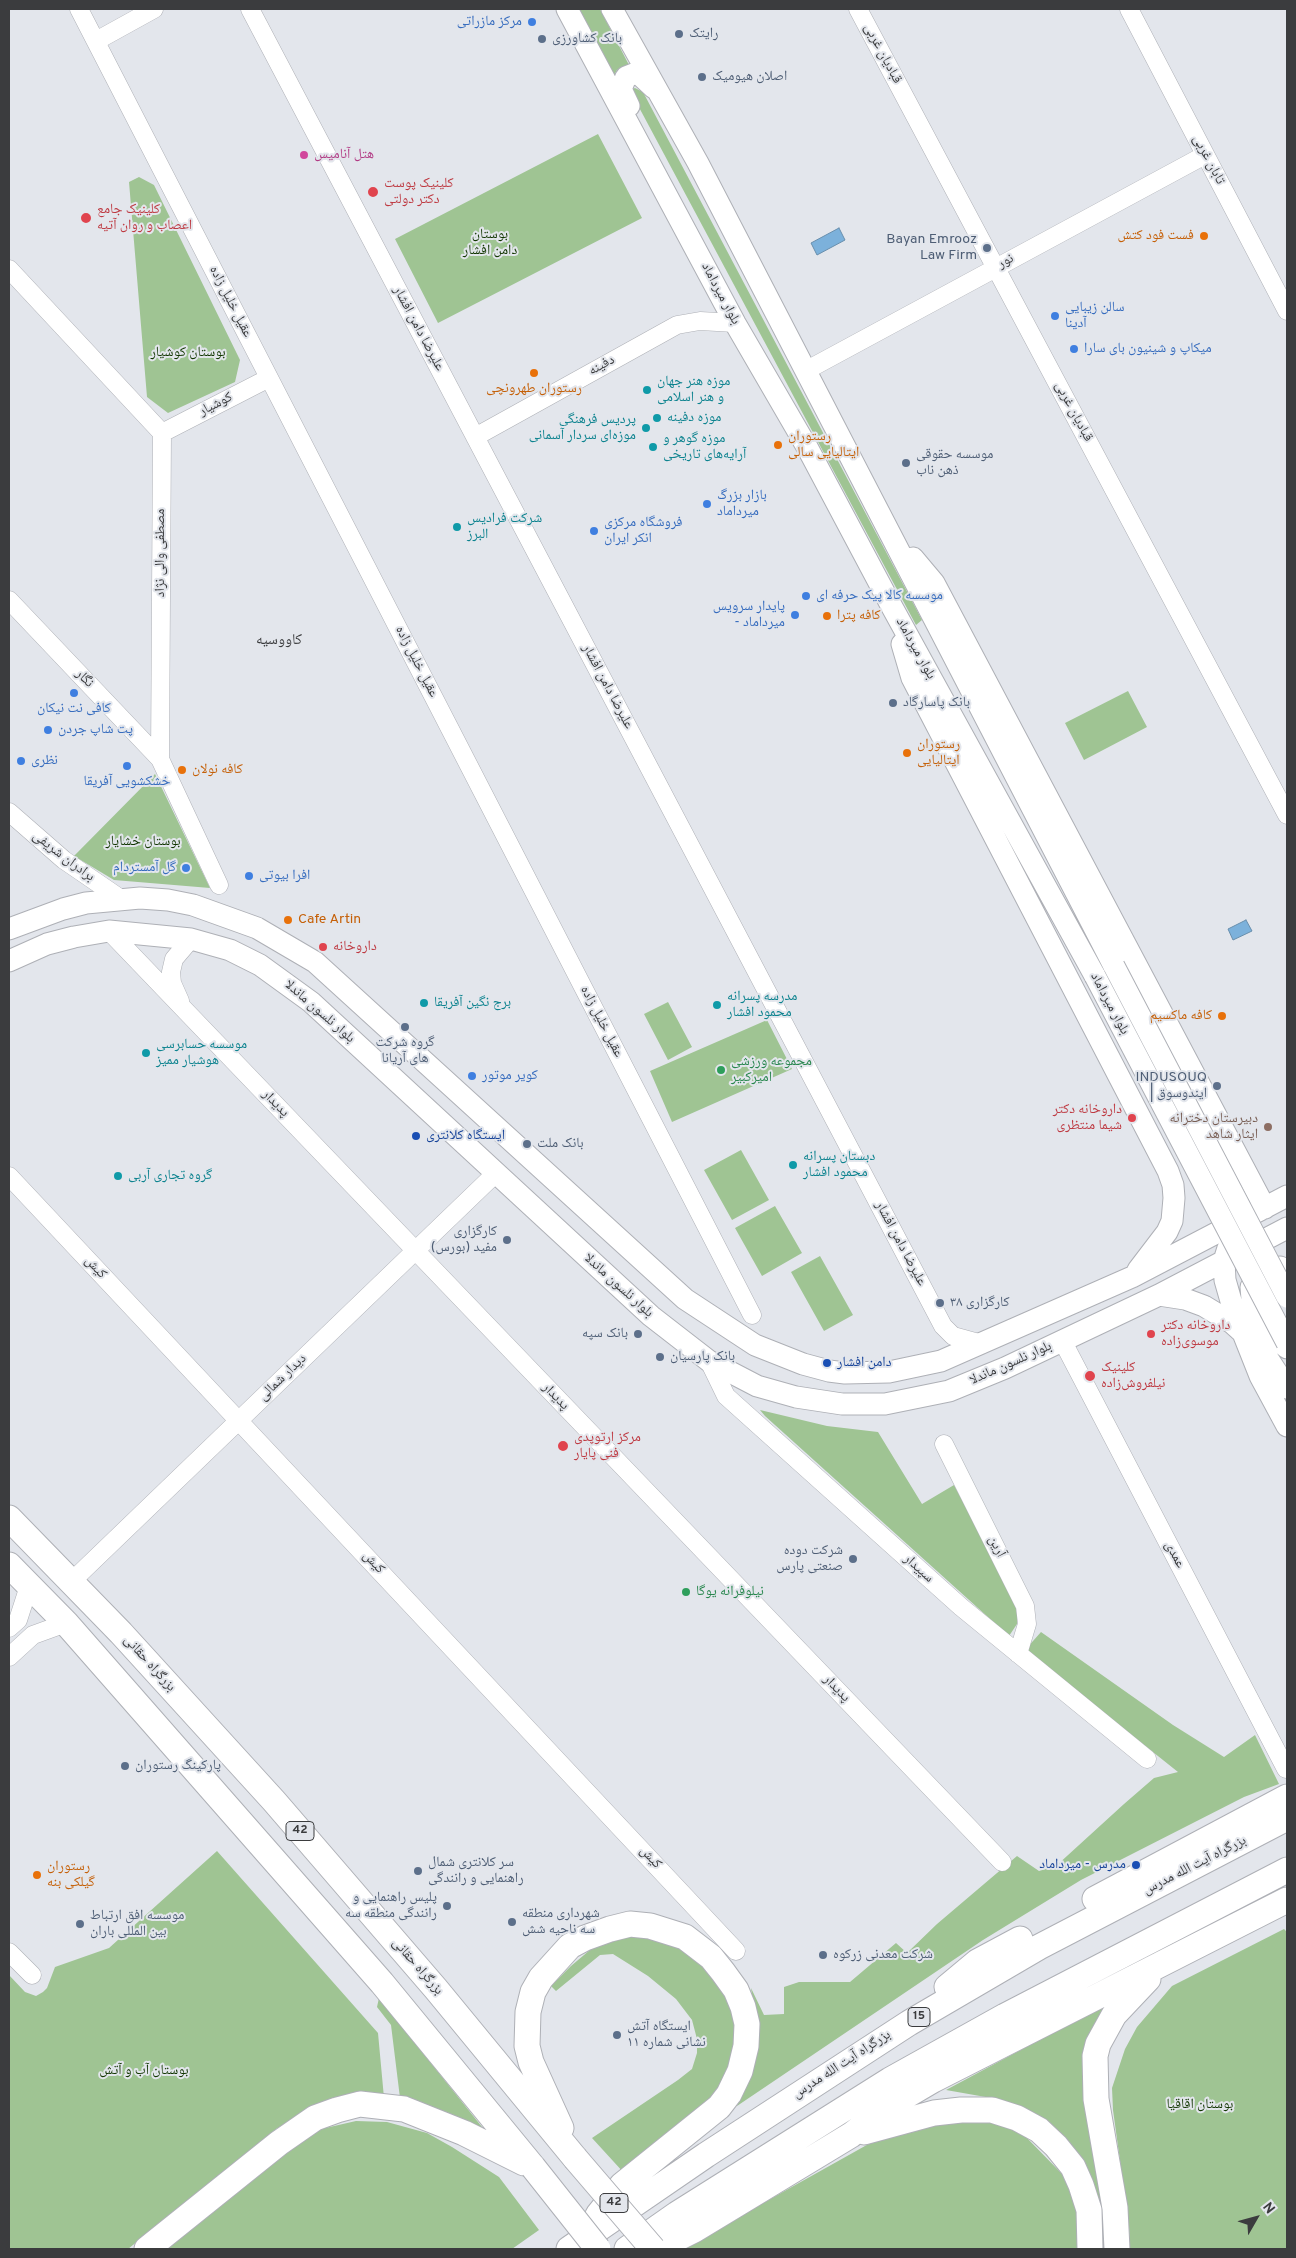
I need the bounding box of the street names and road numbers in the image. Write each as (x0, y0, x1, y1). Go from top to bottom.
street label: قبادیان غربی (859, 21, 905, 87)
street label: تابان غربی (1188, 132, 1228, 188)
street label: نور (995, 251, 1017, 273)
street label: بلوار میرداماد (697, 260, 743, 328)
street label: عقیل خلیل زاده (205, 263, 255, 341)
street label: علیرضا دامن افشار (389, 284, 447, 374)
street label: دفینه (586, 352, 618, 380)
street label: قبادیان غربی (1050, 379, 1096, 445)
street label: کوشیار (196, 389, 236, 421)
street label: مصطفی والی نژاد (153, 509, 169, 597)
street label: بلوار میرداماد (891, 615, 939, 683)
street label: عقیل خلیل زاده (391, 623, 441, 701)
street label: علیرضا دامن افشار (578, 642, 636, 732)
street label: نگار (71, 666, 97, 692)
street label: برادران شریفی (29, 828, 97, 886)
street label: بلوار میرداماد (1086, 970, 1132, 1038)
street label: بلوار نلسون ماندلا (280, 977, 358, 1047)
street label: عقیل خلیل زاده (576, 983, 626, 1061)
street label: پدیدار (258, 1087, 292, 1121)
street label: علیرضا دامن افشار (871, 1199, 929, 1289)
street label: بلوار نلسون ماندلا (580, 1250, 656, 1322)
street label: کیش (80, 1253, 110, 1283)
street label: بلوار نلسون ماندلا (967, 1338, 1055, 1390)
street label: دیدار شمالی (255, 1351, 311, 1405)
street label: پدیدار (538, 1380, 572, 1414)
street label: آرین (984, 1534, 1008, 1560)
street label: عمدی (1160, 1539, 1188, 1571)
street label: کیش (358, 1548, 388, 1578)
street label: سپیدار (899, 1551, 937, 1587)
street label: بزرگراه حقانی (119, 1632, 179, 1696)
street label: پدیدار (819, 1672, 853, 1706)
road number: 42 (286, 1822, 314, 1840)
street label: بزرگراه آیت الله مدرس (1141, 1833, 1249, 1899)
street label: کیش (635, 1843, 665, 1873)
street label: بزرگراه حقانی (388, 1935, 446, 1999)
road number: 15 (908, 2008, 930, 2026)
street label: بزرگراه آیت الله مدرس (790, 2027, 894, 2103)
road number: 42 (600, 2194, 628, 2212)

